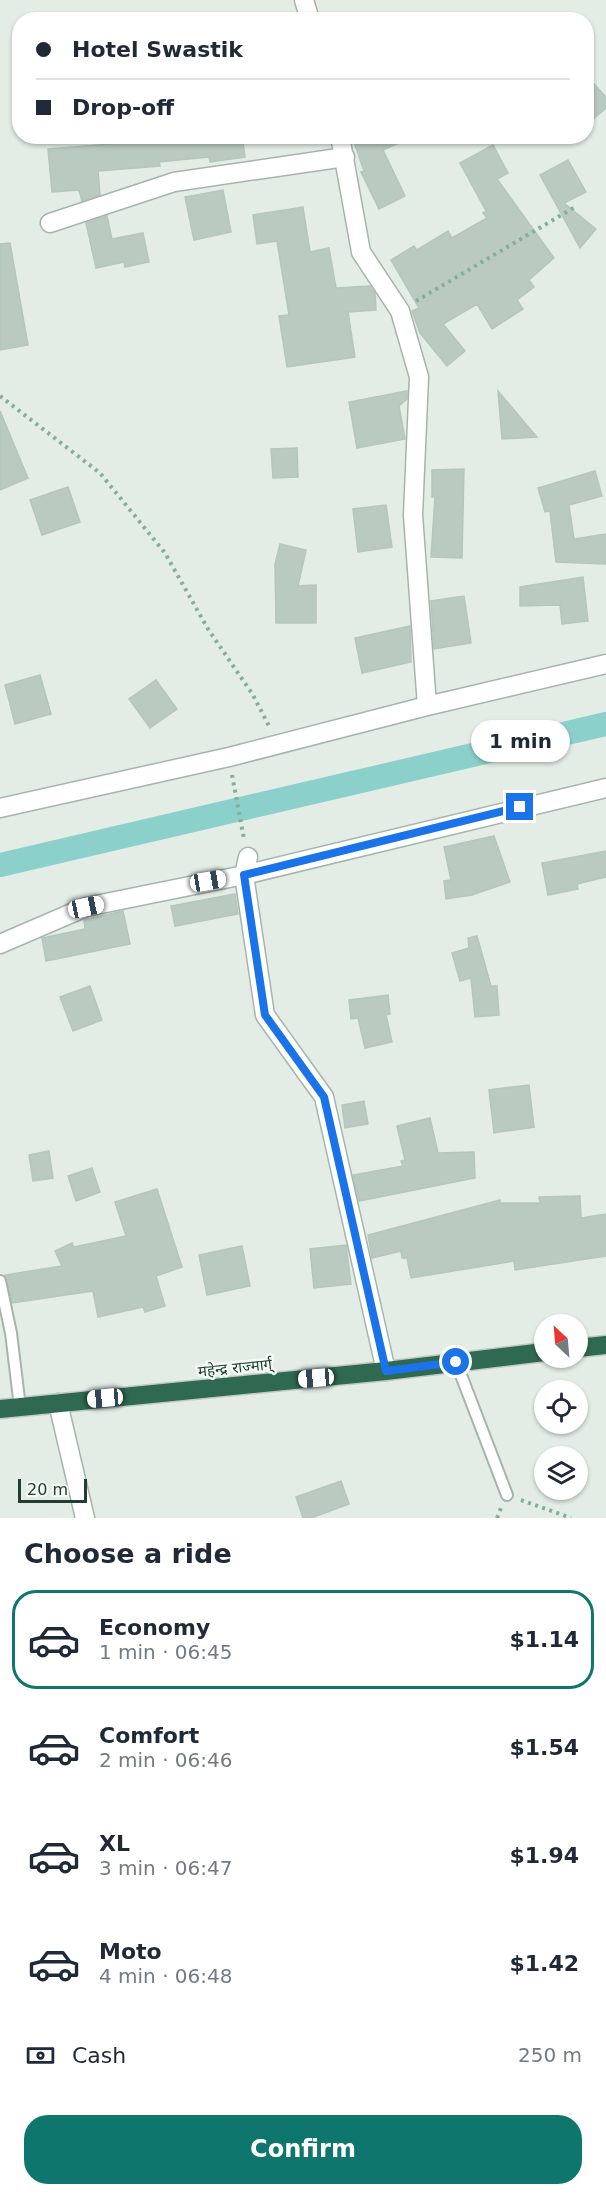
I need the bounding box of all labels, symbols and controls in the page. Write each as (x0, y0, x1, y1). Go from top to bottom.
text: Hotel Swastik (72, 37, 243, 62)
text: Drop-off (72, 95, 174, 120)
callout: 1 min (470, 720, 570, 762)
text: 1 min (489, 729, 552, 753)
route end (506, 793, 533, 820)
car (189, 869, 227, 893)
car (67, 894, 105, 920)
north arrow (534, 1314, 588, 1368)
map controls (534, 1314, 588, 1500)
route start (442, 1348, 469, 1375)
street label: महेन्द्र राज्मार्ग् (197, 1355, 275, 1382)
car (297, 1367, 335, 1389)
button: locate (534, 1380, 588, 1434)
car (86, 1387, 124, 1409)
button: layers (534, 1446, 588, 1500)
scale bar (18, 1476, 87, 1504)
text: 20 m (27, 1480, 68, 1499)
text: Choose a ride (24, 1538, 232, 1569)
icon: car (27, 1613, 81, 1667)
text: Economy (99, 1615, 210, 1640)
text: $1.14 (509, 1627, 579, 1652)
text: 1 min · 06:45 (99, 1640, 233, 1664)
icon: car (27, 1721, 81, 1775)
text: Comfort (99, 1723, 199, 1748)
text: $1.54 (509, 1735, 579, 1760)
text: 2 min · 06:46 (99, 1748, 233, 1772)
icon: car (27, 1829, 81, 1883)
text: XL (99, 1831, 130, 1856)
text: $1.94 (509, 1843, 579, 1868)
text: 3 min · 06:47 (99, 1856, 233, 1880)
icon: car (27, 1937, 81, 1991)
text: Moto (99, 1939, 162, 1964)
text: $1.42 (509, 1951, 579, 1976)
text: 4 min · 06:48 (99, 1964, 233, 1988)
icon: cash (24, 2039, 57, 2072)
text: Cash (72, 2043, 126, 2068)
text: 250 m (518, 2043, 582, 2067)
button: Confirm (24, 2115, 582, 2184)

